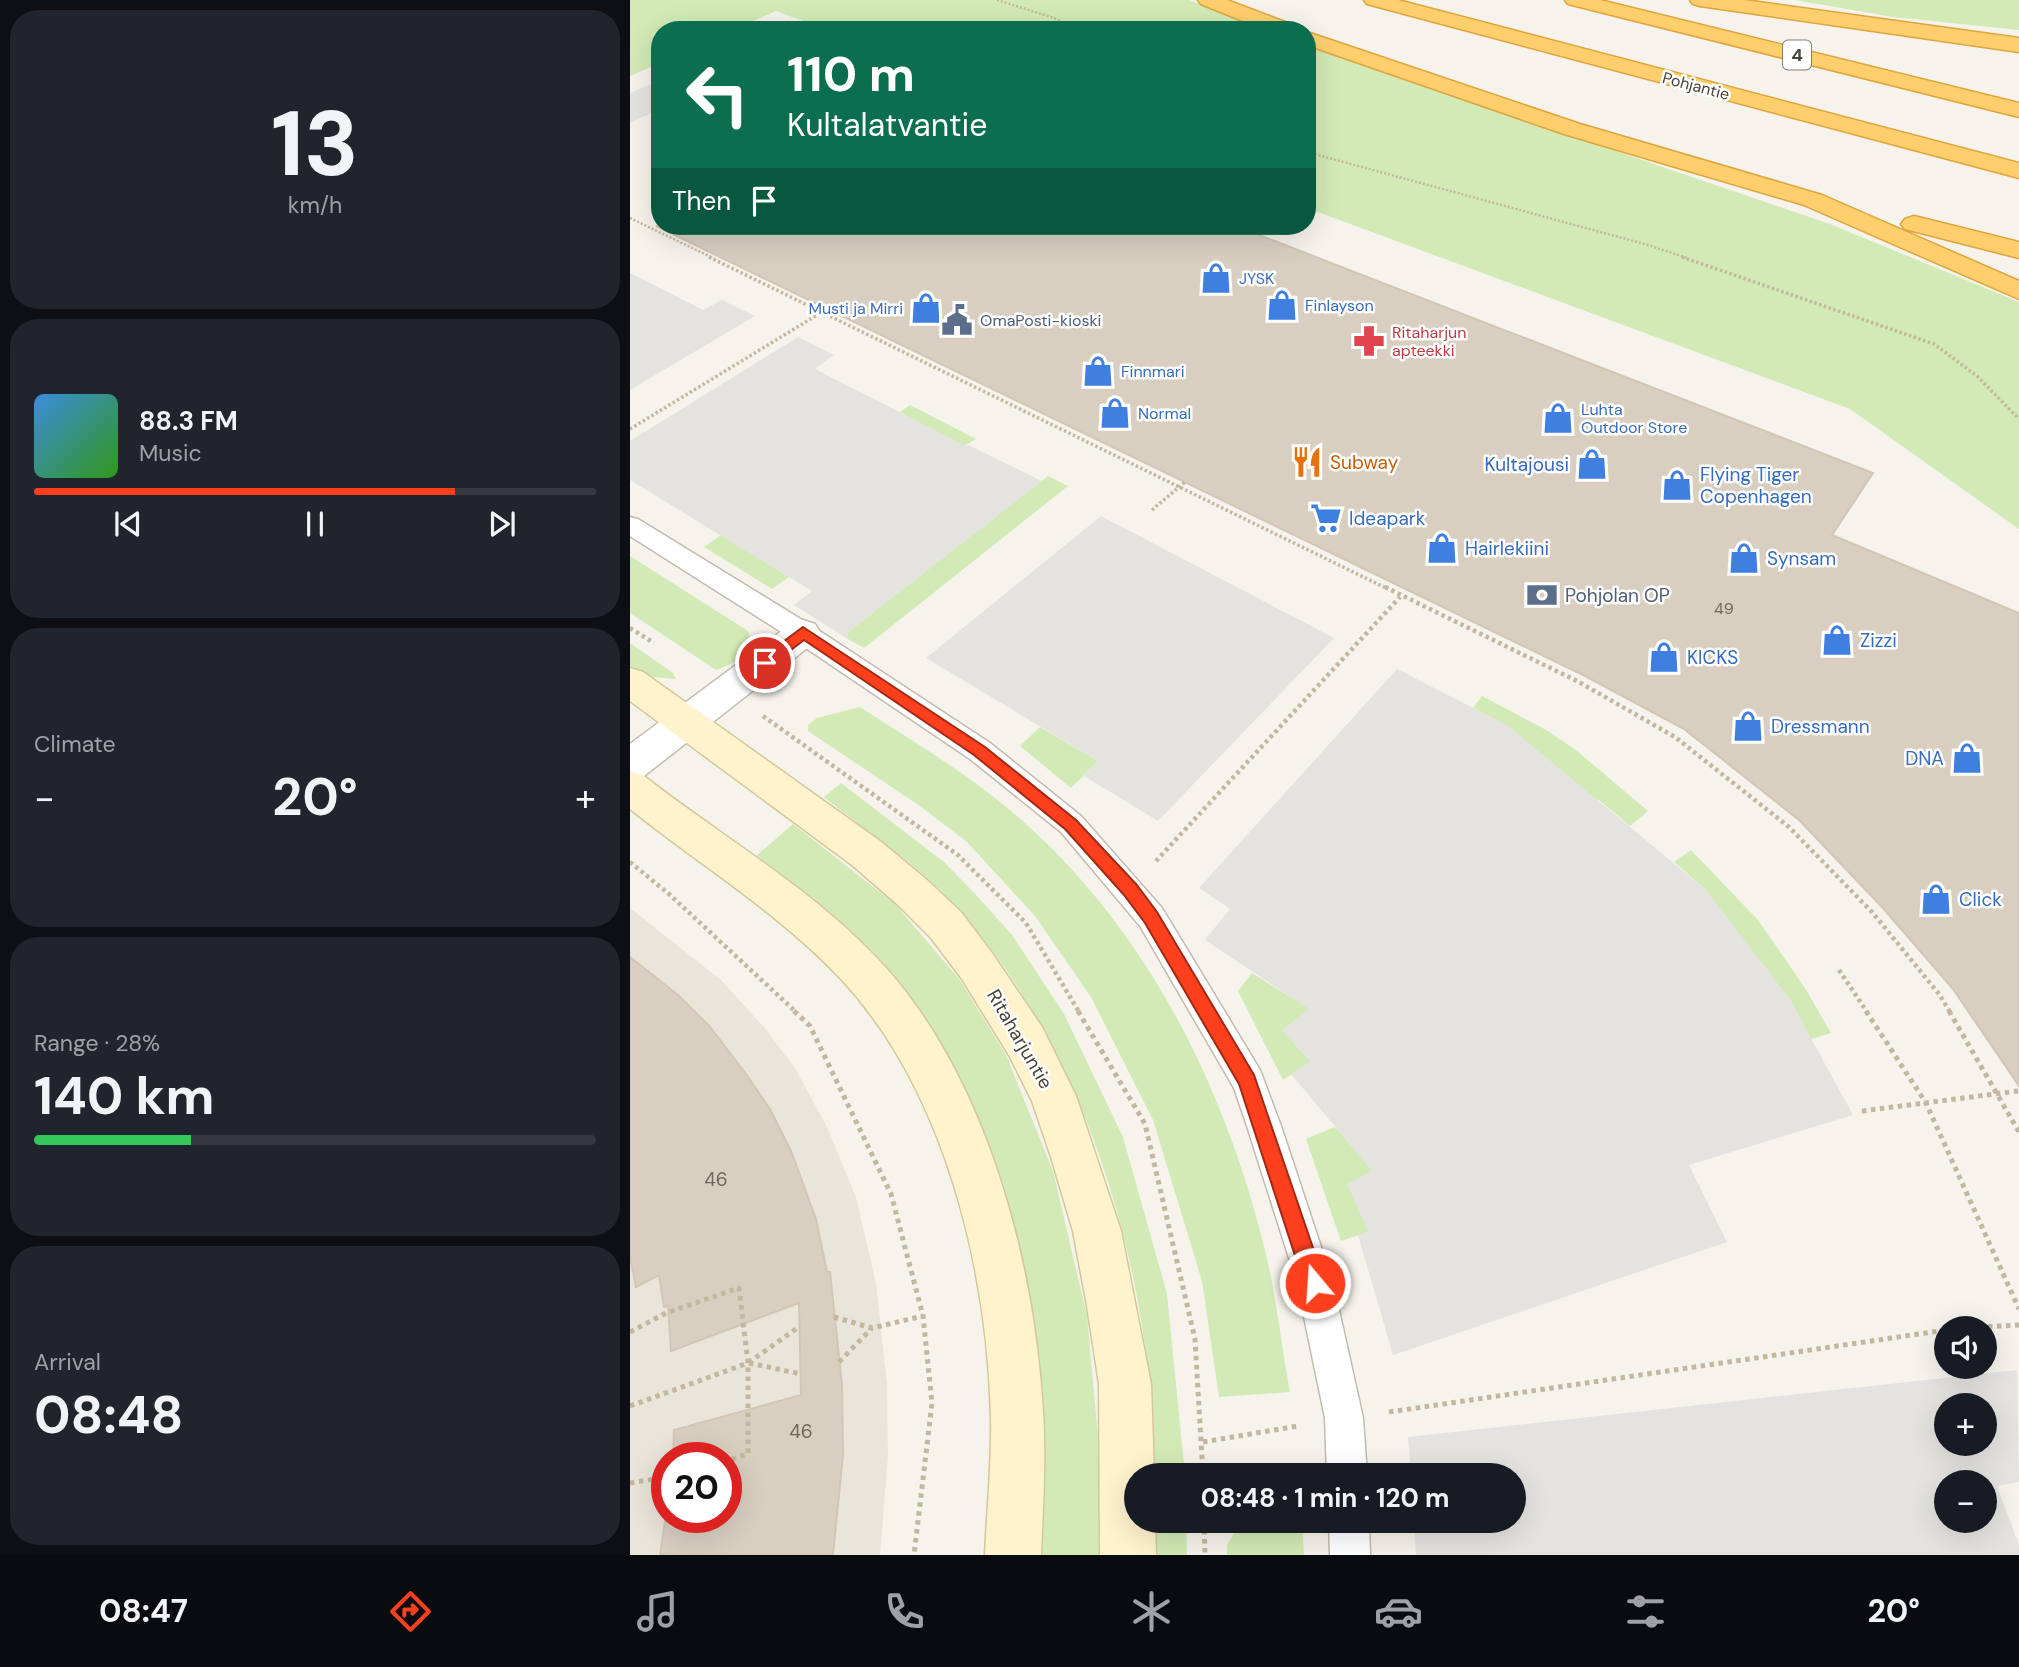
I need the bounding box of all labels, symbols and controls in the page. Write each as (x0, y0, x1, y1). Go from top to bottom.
road number: 4 (1783, 40, 1811, 70)
text: 110 m (787, 42, 915, 106)
icon: left (672, 49, 763, 140)
street label: Pohjantie (1660, 67, 1732, 105)
text: 13 (271, 85, 359, 203)
text: Kultalatvantie (787, 104, 987, 146)
icon: arrive (745, 182, 783, 220)
text: Then (672, 184, 731, 218)
text: km/h (288, 190, 342, 220)
shop icon: JYSK (1199, 261, 1233, 295)
place label: JYSK (1239, 268, 1274, 289)
shop icon: Finlayson (1265, 288, 1299, 322)
shop icon: Musti ja Mirri (909, 291, 943, 325)
place label: Finlayson (1305, 295, 1374, 316)
place label: Musti ja Mirri (809, 298, 903, 319)
public building icon: OmaPosti-kioski (940, 303, 974, 337)
place label: OmaPosti-kioski (980, 310, 1101, 331)
place label: Ritaharjun apteekki (1392, 322, 1466, 361)
pharmacy icon: Ritaharjun apteekki (1352, 324, 1386, 358)
shop icon: Finnmari (1081, 354, 1115, 388)
place label: Finnmari (1121, 361, 1185, 382)
shop icon: Normal (1098, 396, 1132, 430)
place label: Luhta Outdoor Store (1581, 399, 1687, 438)
shop icon: Luhta Outdoor Store (1541, 401, 1575, 435)
place label: Normal (1138, 403, 1191, 424)
text: 88.3 FM (139, 404, 238, 438)
text: Music (139, 438, 202, 468)
restaurant icon: Subway (1290, 445, 1324, 479)
shop icon: Kultajousi (1575, 447, 1609, 481)
place label: Subway (1330, 450, 1399, 475)
place label: Kultajousi (1484, 452, 1569, 477)
place label: Flying Tiger Copenhagen (1700, 462, 1812, 509)
shop icon: Flying Tiger Copenhagen (1660, 468, 1694, 502)
supermarket icon: Ideapark (1309, 501, 1343, 535)
icon: previous (109, 505, 147, 543)
icon: pause (296, 505, 334, 543)
icon: next (483, 505, 521, 543)
place label: Ideapark (1349, 506, 1426, 531)
shop icon: Hairlekiini (1425, 531, 1459, 565)
place label: Hairlekiini (1465, 536, 1549, 561)
shop icon: Synsam (1727, 541, 1761, 575)
place label: Synsam (1767, 546, 1836, 571)
bank icon: Pohjolan OP (1525, 578, 1559, 612)
place label: Pohjolan OP (1565, 583, 1670, 608)
house number: 49 (1714, 598, 1734, 619)
shop icon: Zizzi (1820, 623, 1854, 657)
place label: Zizzi (1860, 628, 1897, 653)
pin (735, 633, 795, 693)
shop icon: KICKS (1647, 640, 1681, 674)
icon: arrive (746, 644, 784, 682)
place label: KICKS (1687, 645, 1738, 670)
shop icon: Dressmann (1731, 709, 1765, 743)
place label: Dressmann (1771, 714, 1870, 739)
text: Climate (34, 729, 116, 759)
shop icon: DNA (1950, 741, 1984, 775)
place label: DNA (1905, 746, 1944, 771)
text: 20° (272, 763, 358, 831)
text: − (34, 773, 55, 823)
text: + (575, 773, 596, 823)
shop icon: Click (1919, 882, 1953, 916)
place label: Click (1959, 887, 2002, 912)
street label: Ritaharjuntie (981, 985, 1059, 1093)
text: Range · 28% (34, 1028, 160, 1058)
text: 140 km (34, 1062, 215, 1130)
house number: 46 (704, 1167, 728, 1192)
position arrow (1278, 1246, 1352, 1320)
map controls (1934, 1316, 1997, 1533)
button: sound (1934, 1316, 1997, 1379)
text: Arrival (34, 1347, 101, 1377)
text: 08:48 (34, 1381, 183, 1449)
button: + (1934, 1393, 1997, 1456)
house number: 46 (789, 1419, 813, 1444)
speed limit sign: 20 (651, 1442, 742, 1533)
button: − (1934, 1470, 1997, 1533)
text: 08:48 · 1 min · 120 m (1201, 1481, 1449, 1515)
icon: directions (386, 1587, 435, 1636)
icon: music (633, 1587, 682, 1636)
icon: phone (880, 1587, 929, 1636)
icon: climate (1127, 1587, 1176, 1636)
icon: car (1374, 1587, 1423, 1636)
icon: filters (1621, 1587, 1670, 1636)
text: 08:47 (99, 1590, 188, 1632)
text: 20° (1867, 1590, 1920, 1632)

